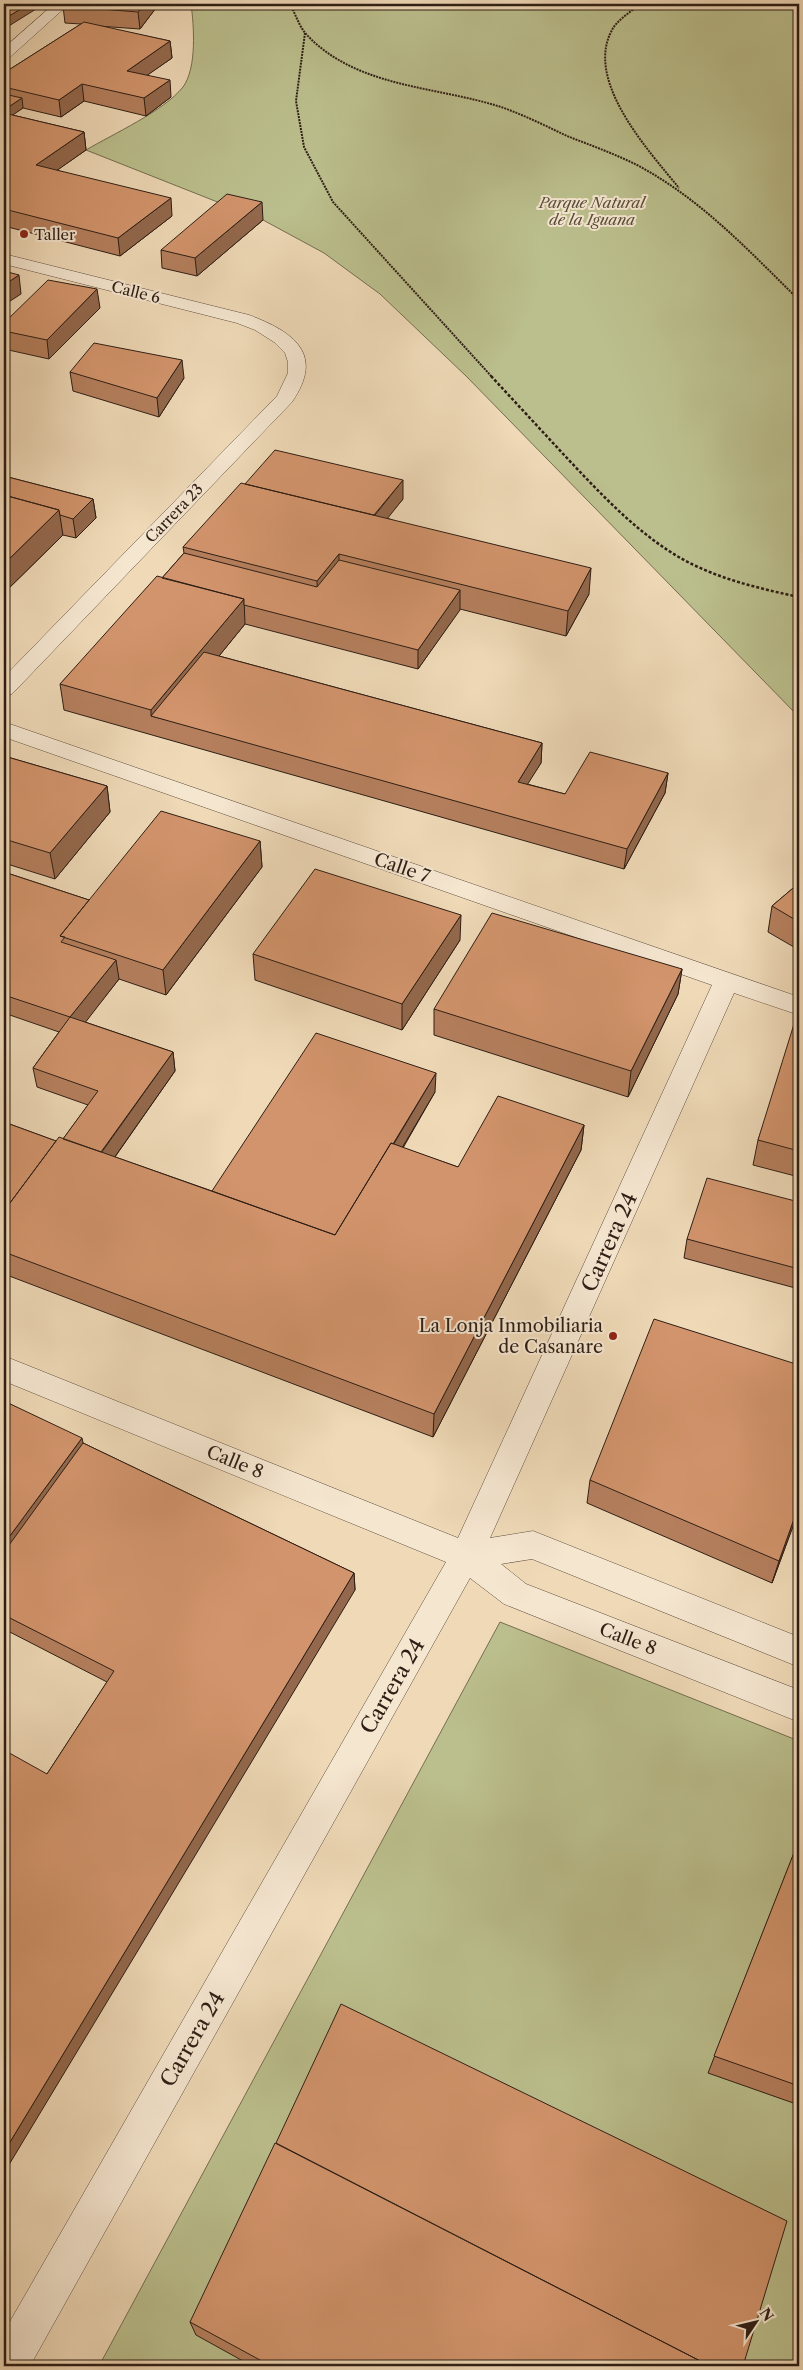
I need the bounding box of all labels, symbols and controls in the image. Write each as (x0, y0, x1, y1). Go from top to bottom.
park label: Parque Natural de la Iguana (538, 193, 647, 229)
place label: Taller (34, 225, 76, 244)
marker: Taller (18, 228, 30, 240)
street label: Calle 6 (110, 277, 163, 307)
street label: Carrera 23 (141, 479, 207, 547)
street label: Calle 7 (371, 848, 433, 888)
street label: Carrera 24 (576, 1189, 642, 1295)
place label: La Lonja Inmobiliaria de Casanare (419, 1315, 603, 1358)
marker: La Lonja Inmobiliaria de Casanare (607, 1330, 619, 1342)
street label: Calle 8 (203, 1441, 267, 1483)
street label: Calle 8 (596, 1618, 660, 1660)
street label: Carrera 24 (355, 1634, 429, 1738)
street label: Carrera 24 (155, 1987, 229, 2091)
north arrow (730, 2298, 780, 2348)
text: N (756, 2304, 778, 2325)

